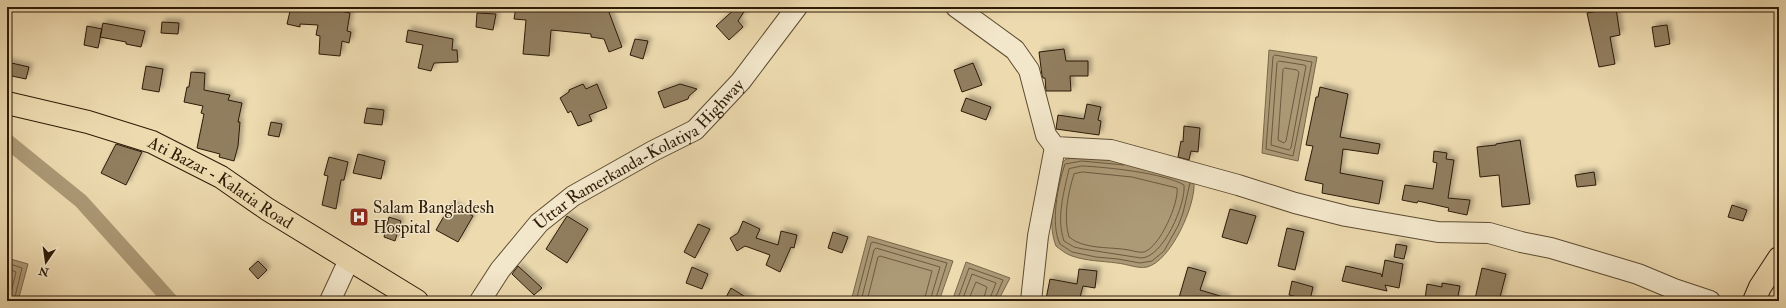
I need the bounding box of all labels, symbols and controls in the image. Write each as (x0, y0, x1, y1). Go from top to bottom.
street label: Uttar Ramerkanda-Kolatiya Highway (529, 74, 750, 234)
street label: Ati Bazar - Kalatia Road (144, 131, 297, 234)
place label: Salam Bangladesh Hospital (373, 197, 494, 239)
hospital icon: Salam Bangladesh Hospital (348, 206, 370, 228)
north arrow (26, 242, 66, 282)
text: N (36, 264, 51, 279)

